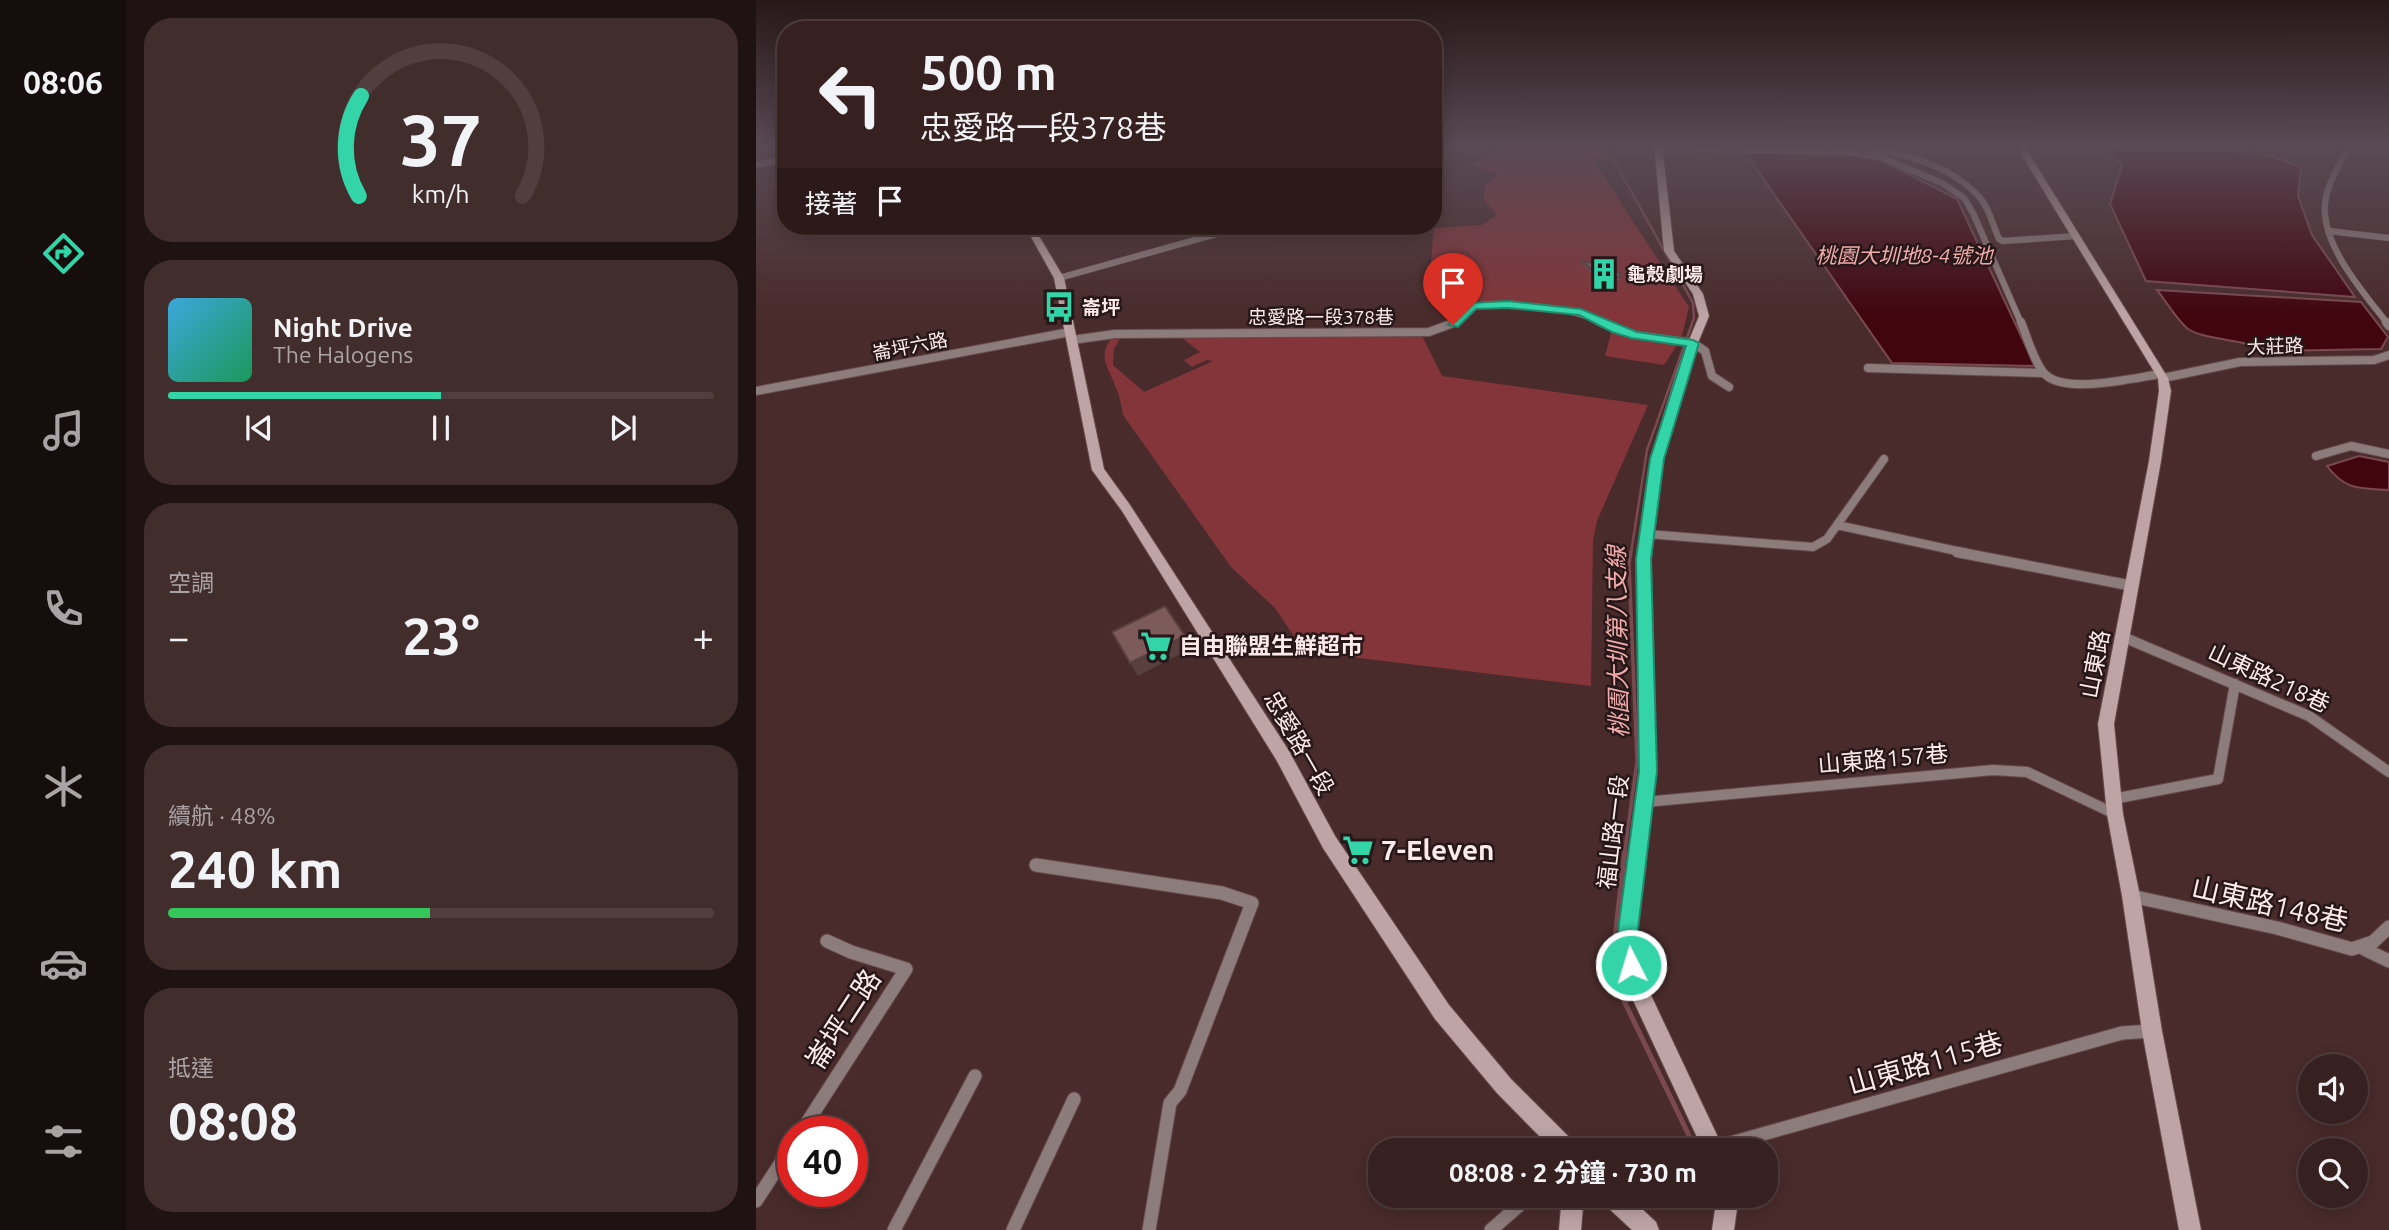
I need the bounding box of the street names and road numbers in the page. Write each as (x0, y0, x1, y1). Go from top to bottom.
street label: 忠愛路一段378巷 (1248, 306, 1394, 328)
street label: 崙坪六路 (871, 328, 949, 364)
street label: 大莊路 (2246, 334, 2304, 358)
street label: 山東路 (2076, 628, 2113, 700)
street label: 山東路218巷 (2205, 639, 2334, 717)
street label: 忠愛路一段 (1260, 687, 1339, 799)
street label: 山東路157巷 (1817, 740, 1949, 777)
street label: 福山路一段 (1593, 773, 1632, 891)
street label: 山東路148巷 (2189, 870, 2351, 937)
street label: 崙坪二路 (799, 963, 886, 1074)
street label: 山東路115巷 (1844, 1026, 2006, 1099)

